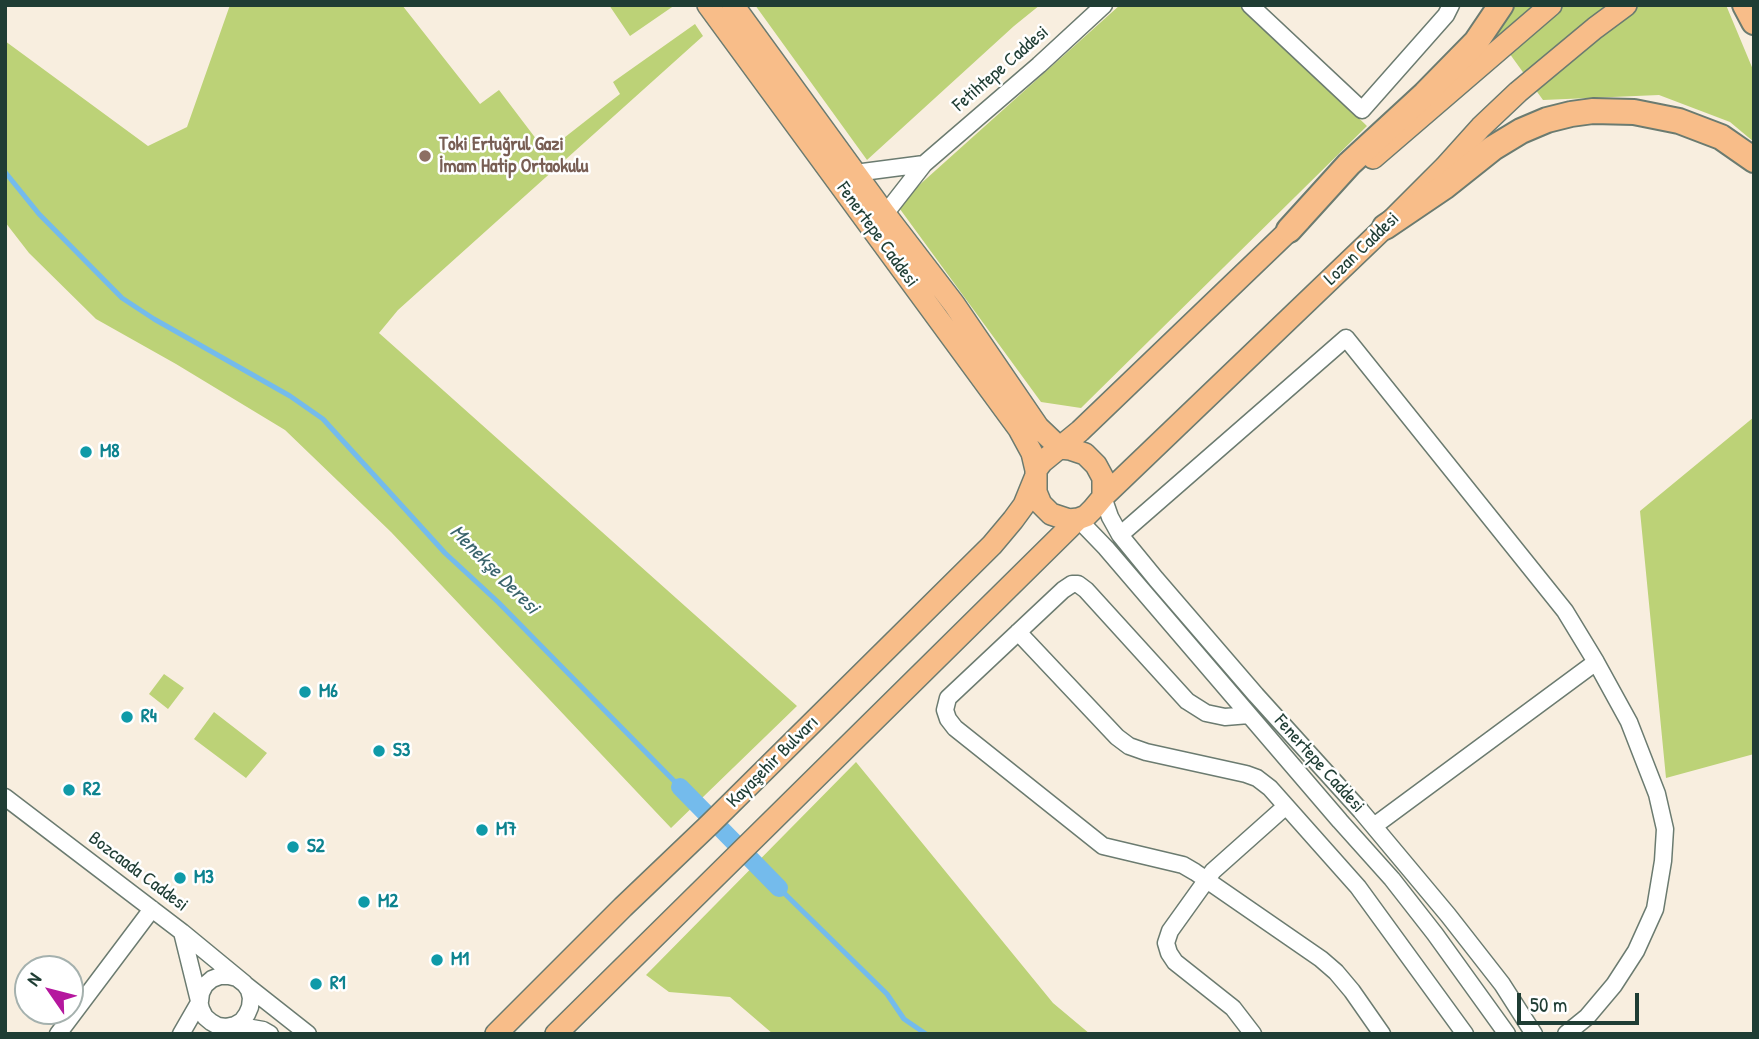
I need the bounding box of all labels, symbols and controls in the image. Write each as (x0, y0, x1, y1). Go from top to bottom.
street label: Fetihtepe Caddesi (948, 21, 1054, 117)
place label: Toki Ertuğrul Gazi İmam Hatip Ortaokulu (439, 134, 588, 178)
marker: Toki Ertuğrul Gazi İmam Hatip Ortaokulu (417, 148, 433, 164)
street label: Fenertepe Caddesi (831, 178, 923, 292)
street label: Lozan Caddesi (1320, 208, 1404, 290)
place label: M8 (100, 441, 120, 463)
marker: M8 (78, 444, 94, 460)
water label: Menekşe Deresi (444, 520, 544, 620)
place label: M6 (319, 681, 338, 703)
marker: M6 (297, 684, 313, 700)
place label: R4 (141, 706, 157, 728)
marker: R4 (119, 709, 135, 725)
street label: Fenertepe Caddesi (1269, 710, 1369, 818)
street label: Kayaşehir Bulvarı (722, 711, 824, 813)
place label: S3 (393, 740, 410, 762)
marker: S3 (371, 743, 387, 759)
place label: R2 (83, 779, 101, 801)
marker: R2 (61, 782, 77, 798)
place label: M7 (496, 819, 517, 841)
marker: M7 (474, 822, 490, 838)
street label: Bozcaada Caddesi (84, 827, 192, 917)
place label: S2 (307, 836, 325, 858)
marker: S2 (285, 839, 301, 855)
place label: M3 (194, 867, 214, 889)
marker: M3 (172, 870, 188, 886)
place label: M2 (378, 891, 398, 913)
marker: M2 (356, 894, 372, 910)
place label: M1 (451, 949, 469, 971)
marker: M1 (429, 952, 445, 968)
north arrow (14, 955, 84, 1025)
text: N (20, 968, 47, 991)
place label: R1 (330, 973, 346, 995)
marker: R1 (308, 976, 324, 992)
scale bar (1521, 979, 1644, 1023)
text: 50 m (1530, 990, 1567, 1019)

